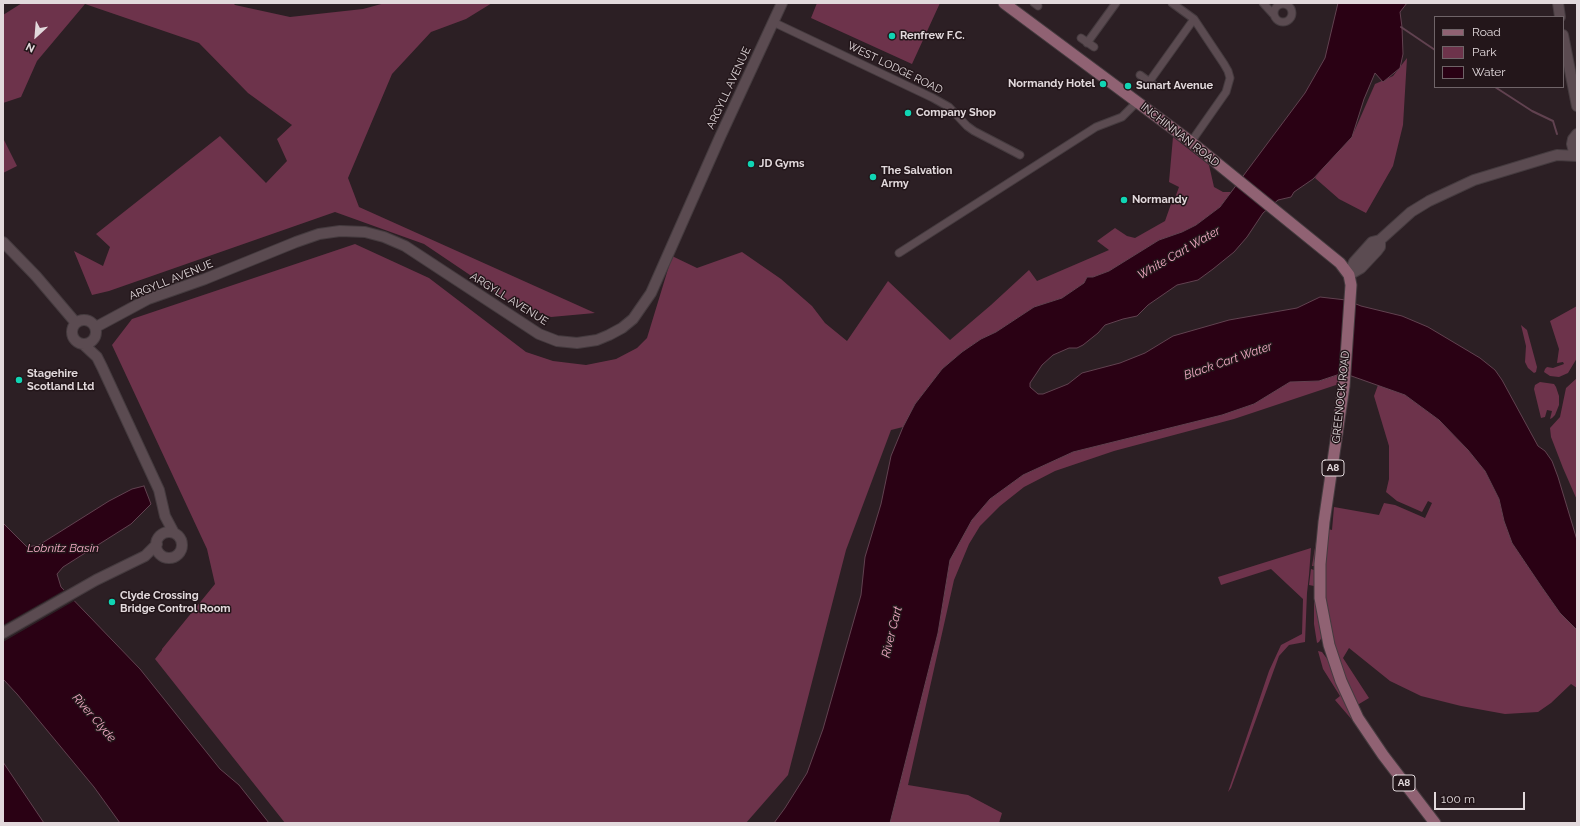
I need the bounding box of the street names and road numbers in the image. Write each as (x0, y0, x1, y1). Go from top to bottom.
street label: WEST LODGE ROAD (845, 39, 945, 97)
street label: ARGYLL AVENUE (704, 45, 754, 131)
street label: INCHINNAN ROAD (1138, 100, 1222, 170)
street label: ARGYLL AVENUE (127, 257, 215, 303)
street label: ARGYLL AVENUE (468, 270, 550, 328)
street label: GREENOCK ROAD (1330, 350, 1352, 444)
road number: A8 (1322, 460, 1344, 476)
road number: A8 (1393, 775, 1415, 791)

